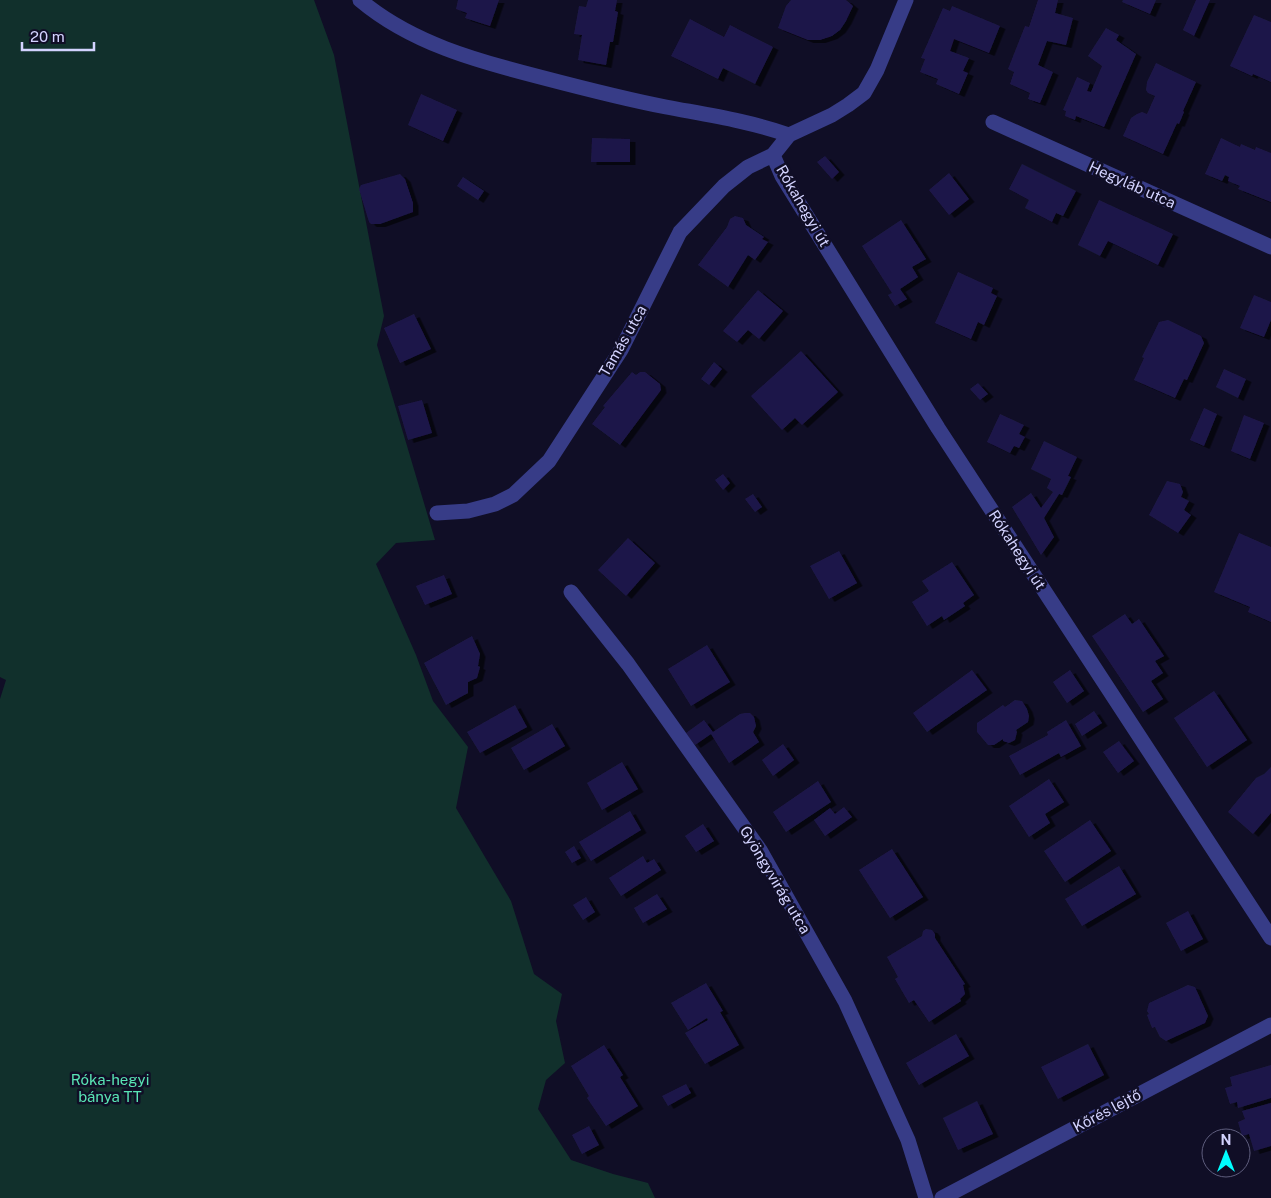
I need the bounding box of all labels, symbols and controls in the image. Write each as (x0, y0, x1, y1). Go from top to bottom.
scale bar (22, 20, 95, 52)
text: 20 m (30, 28, 65, 45)
street label: Hegyláb utca (1086, 158, 1178, 211)
street label: Rókahegyi út (773, 162, 834, 250)
street label: Tamás utca (595, 302, 650, 379)
street label: Rókahegyi út (985, 507, 1049, 593)
street label: Gyöngyvirág utca (737, 823, 814, 937)
park label: Róka-hegyi bánya TT (71, 1071, 149, 1105)
street label: Kőrés lejtő (1070, 1085, 1144, 1136)
north arrow (1201, 1128, 1251, 1178)
text: N (1221, 1132, 1231, 1148)

